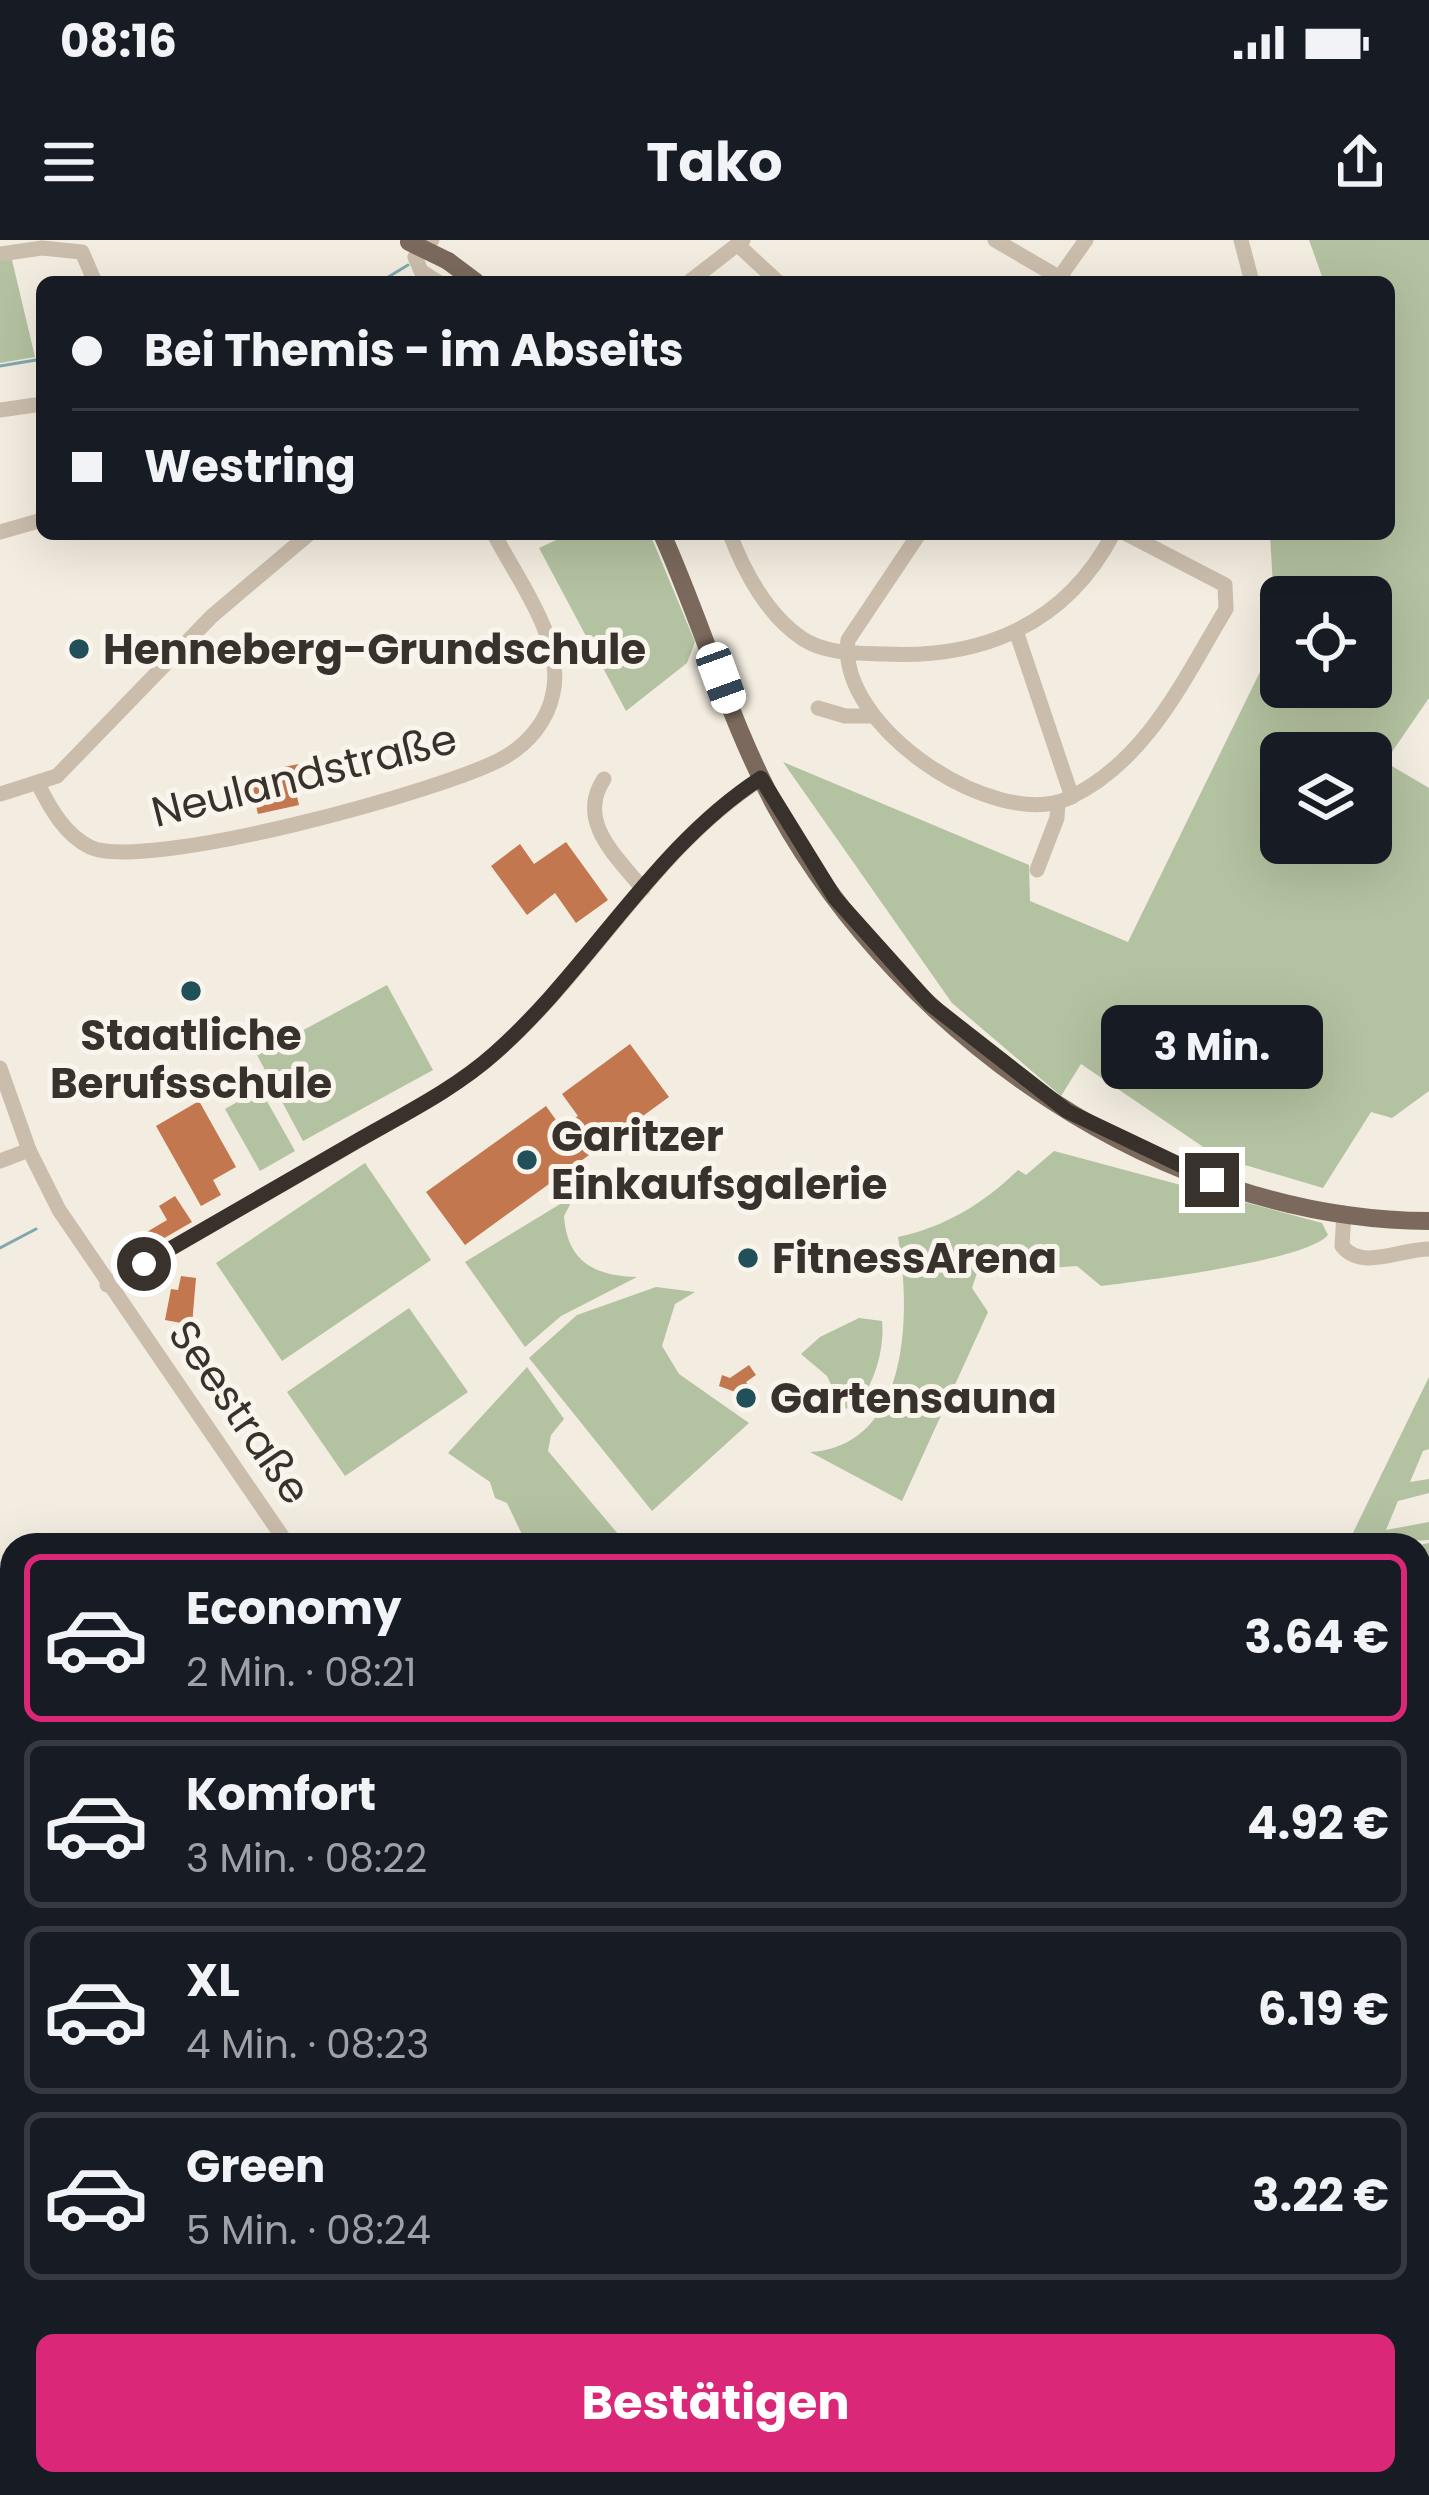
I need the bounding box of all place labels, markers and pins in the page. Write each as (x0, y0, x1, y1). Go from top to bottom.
place label: Henneberg-Grundschule (103, 620, 646, 679)
marker: Henneberg-Grundschule (66, 636, 92, 662)
marker: Staatliche Berufsschule (178, 978, 204, 1004)
place label: Staatliche Berufsschule (50, 1006, 332, 1113)
place label: Garitzer Einkaufsgalerie (551, 1107, 887, 1214)
marker: Garitzer Einkaufsgalerie (514, 1147, 540, 1173)
place label: FitnessArena (772, 1229, 1057, 1288)
marker: FitnessArena (735, 1245, 761, 1271)
place label: Gartensauna (770, 1369, 1057, 1428)
marker: Gartensauna (733, 1385, 759, 1411)

